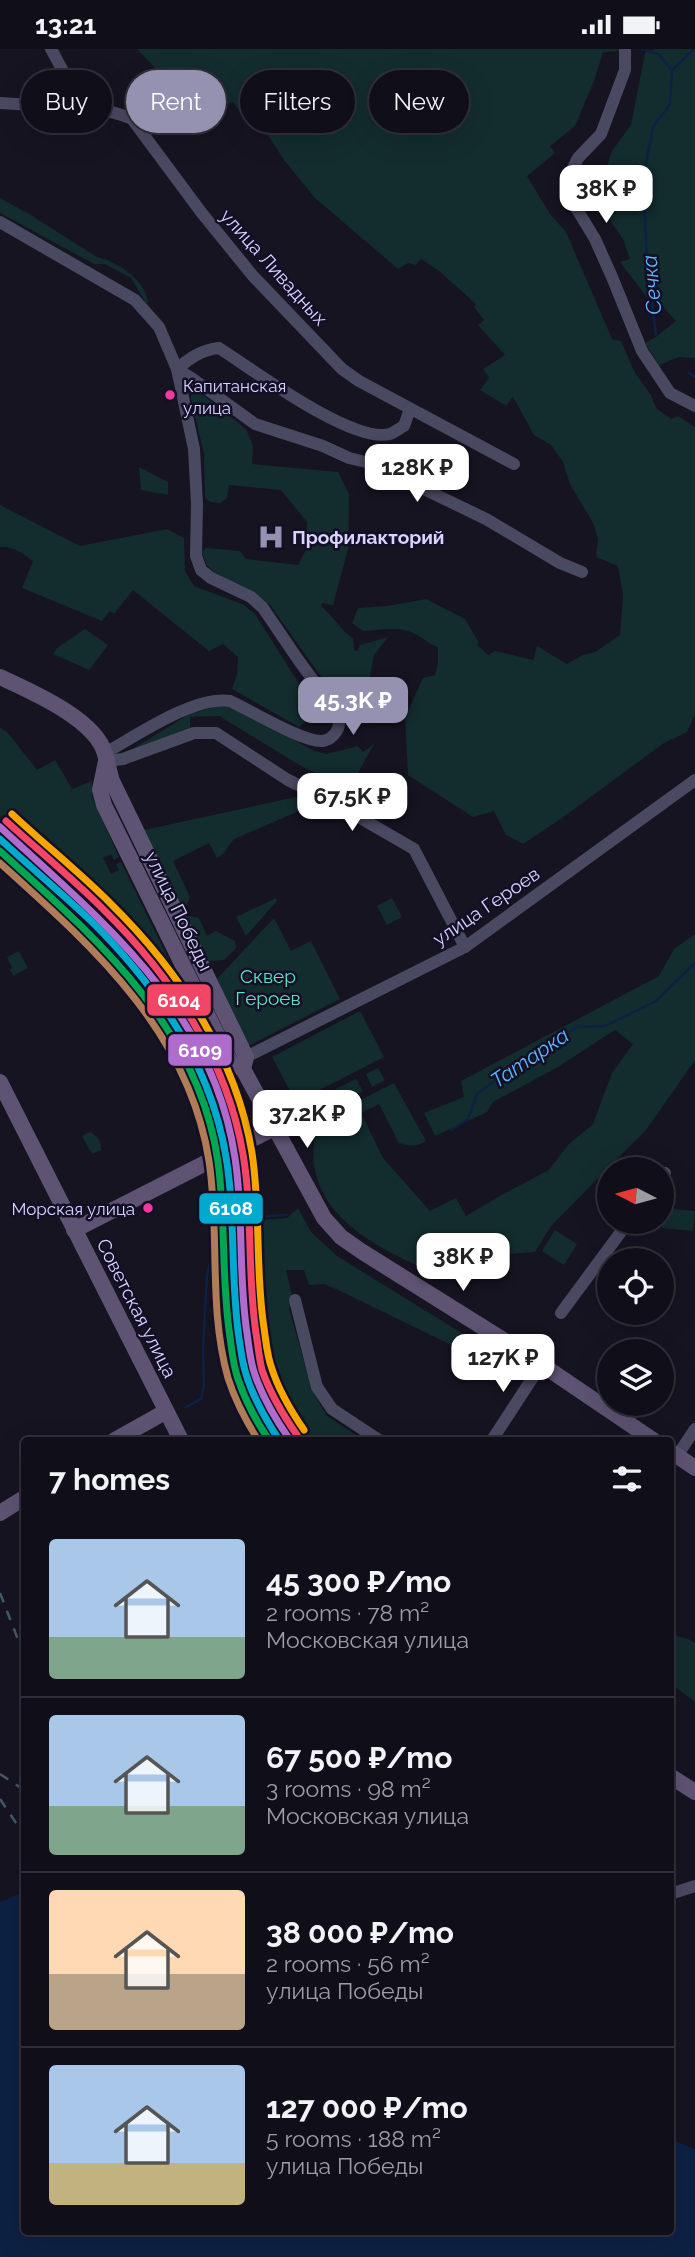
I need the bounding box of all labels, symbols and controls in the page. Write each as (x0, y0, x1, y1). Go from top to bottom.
text: 13:21 (35, 10, 96, 40)
chip: Buy (21, 70, 112, 133)
chip: Rent (126, 70, 226, 133)
chip: Filters (240, 70, 355, 133)
chip: New (369, 70, 469, 133)
pin: 38K ₽ (557, 165, 655, 225)
text: 38K ₽ (576, 174, 636, 201)
street label: улица Ливадных (216, 204, 332, 330)
water label: Сечка (636, 254, 667, 316)
place label: Капитанская улица (183, 376, 286, 418)
marker: Капитанская улица (163, 388, 177, 402)
pin: 128K ₽ (360, 445, 474, 504)
text: 128K ₽ (381, 453, 453, 480)
hospital icon: Профилакторий (256, 522, 286, 552)
place label: Профилакторий (292, 526, 445, 548)
pin: 45.3K ₽ (288, 677, 418, 737)
text: 45.3K ₽ (314, 686, 392, 713)
pin: 67.5K ₽ (287, 773, 417, 833)
text: 67.5K ₽ (313, 782, 391, 809)
street label: улица Победы (141, 848, 217, 974)
street label: улица Героев (428, 862, 544, 950)
park label: Сквер Героев (235, 965, 301, 1009)
line badge: 6104 (146, 983, 212, 1017)
text: 6104 (157, 989, 201, 1011)
water label: Татарка (486, 1022, 574, 1093)
line badge: 6109 (167, 1033, 233, 1067)
text: 6109 (178, 1039, 222, 1061)
pin: 37.2K ₽ (242, 1091, 372, 1150)
text: 37.2K ₽ (269, 1099, 345, 1126)
north arrow (597, 1157, 674, 1234)
map controls (597, 1157, 674, 1416)
line badge: 6108 (198, 1192, 264, 1225)
text: 6108 (209, 1197, 253, 1219)
place label: Морская улица (11, 1199, 135, 1219)
marker: Морская улица (141, 1201, 155, 1215)
pin: 38K ₽ (414, 1233, 512, 1293)
street label: Советская улица (92, 1235, 182, 1381)
text: 38K ₽ (433, 1242, 493, 1269)
button: locate (597, 1248, 674, 1325)
pin: 127K ₽ (446, 1335, 560, 1394)
button: layers (597, 1339, 674, 1416)
text: 127K ₽ (467, 1343, 539, 1370)
icon: filters (608, 1460, 646, 1498)
text: 7 homes (49, 1462, 170, 1497)
text: 45 300 ₽/mo (266, 1564, 451, 1599)
icon: home (105, 1567, 189, 1651)
text: 2 rooms · 78 m² (266, 1599, 429, 1626)
text: Московская улица (266, 1626, 469, 1653)
text: 67 500 ₽/mo (266, 1740, 452, 1775)
icon: home (105, 1743, 189, 1827)
text: 3 rooms · 98 m² (266, 1775, 431, 1802)
text: Московская улица (266, 1802, 469, 1829)
text: 38 000 ₽/mo (266, 1915, 454, 1950)
icon: home (105, 1918, 189, 2002)
text: 2 rooms · 56 m² (266, 1950, 430, 1977)
text: улица Победы (266, 1977, 423, 2004)
text: 127 000 ₽/mo (266, 2090, 468, 2125)
icon: home (105, 2093, 189, 2177)
text: 5 rooms · 188 m² (266, 2125, 441, 2152)
text: улица Победы (266, 2152, 423, 2179)

